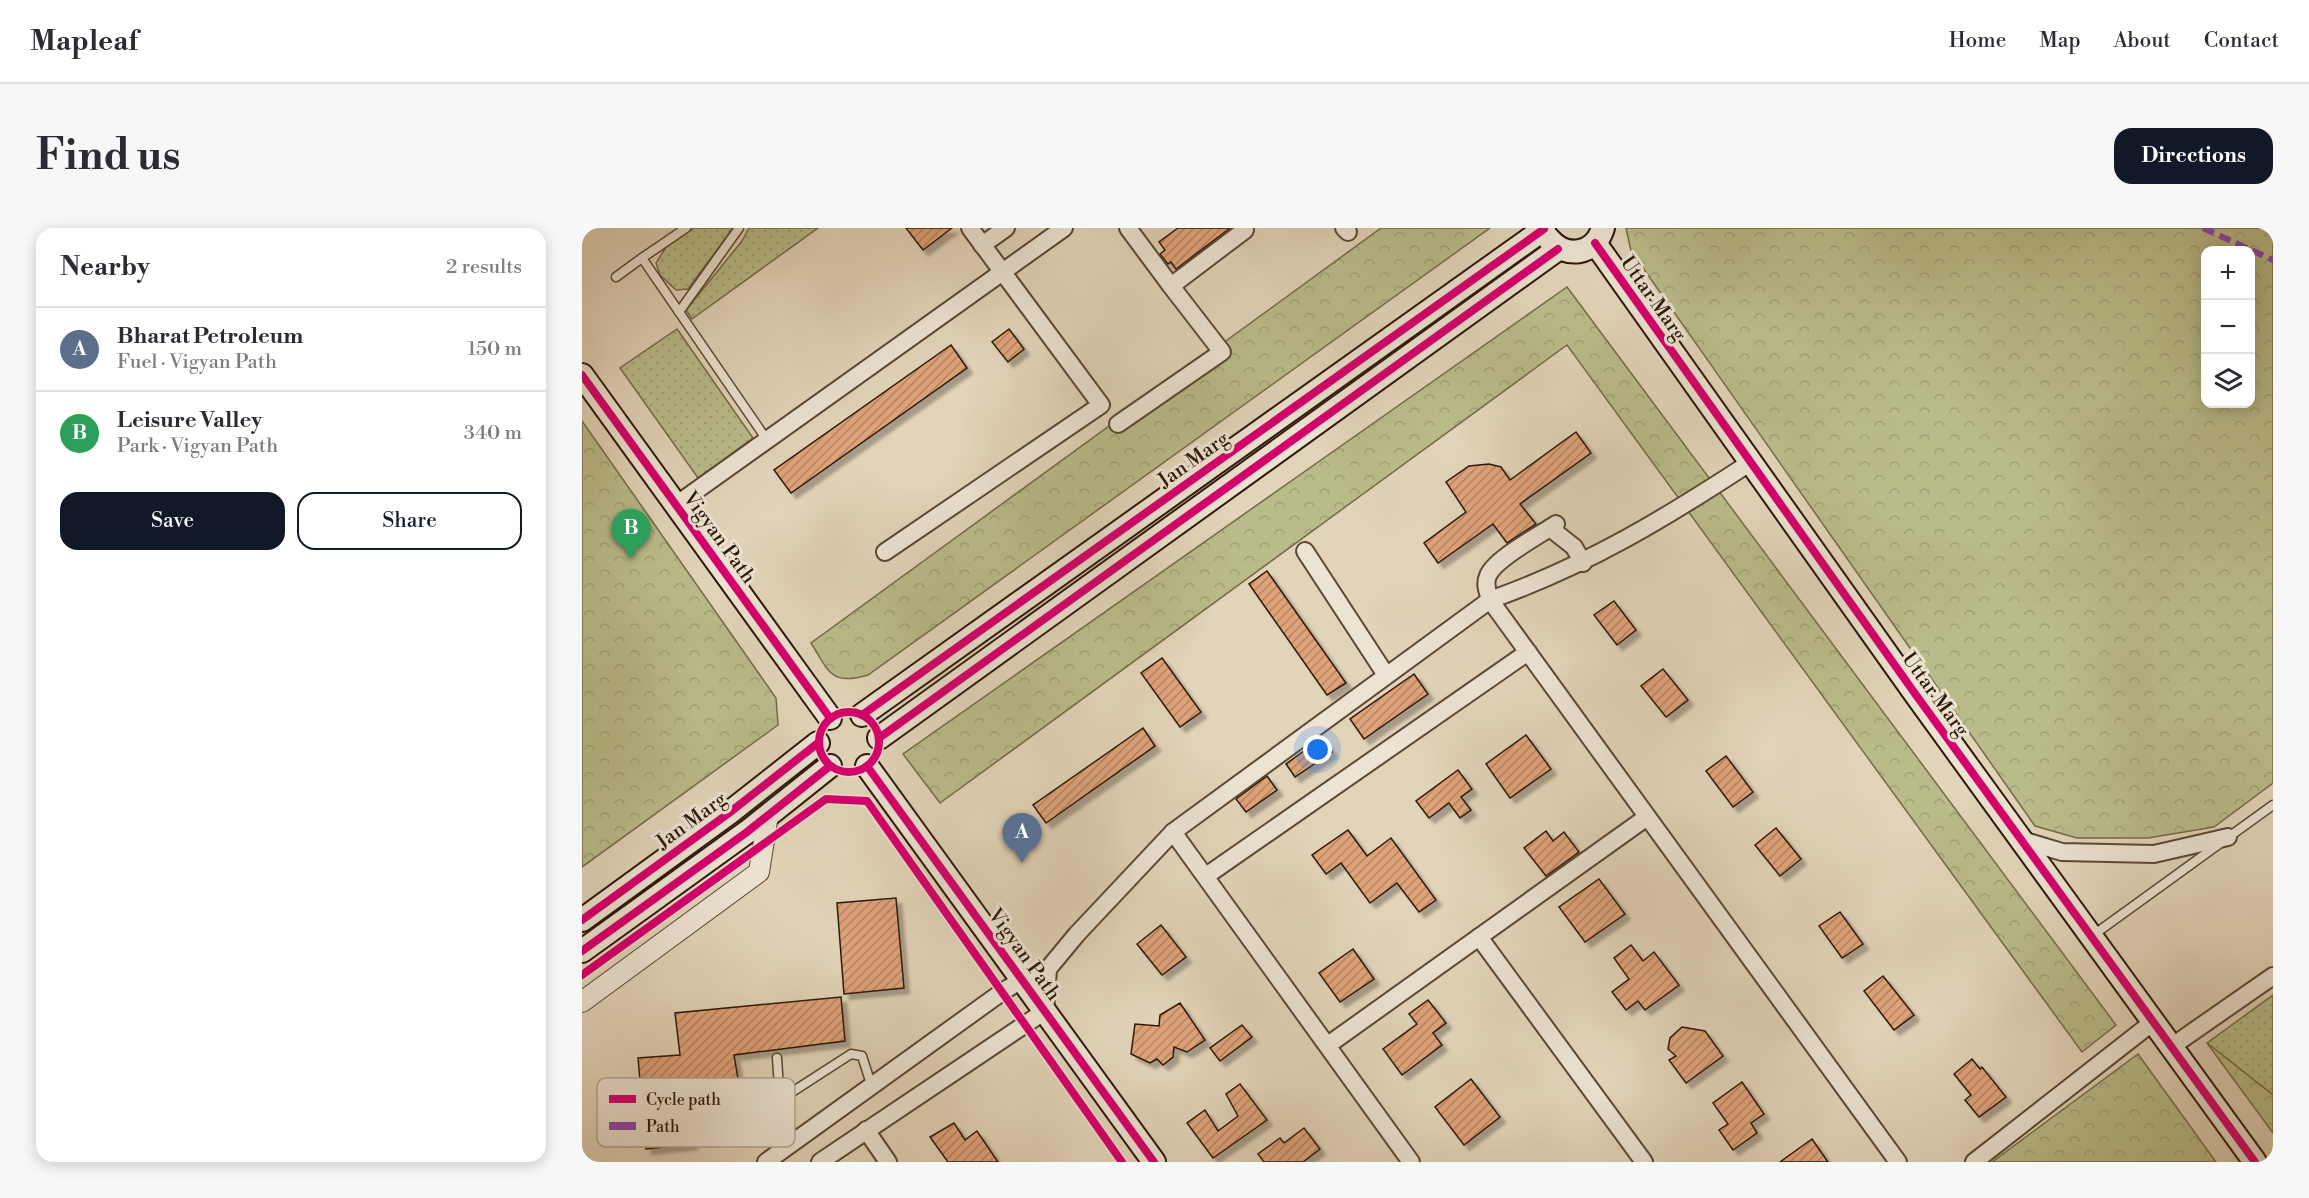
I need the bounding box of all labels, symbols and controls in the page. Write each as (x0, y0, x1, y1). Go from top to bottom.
text: Mapleaf (30, 24, 138, 59)
text: Home (1949, 28, 2006, 54)
text: Map (2039, 28, 2081, 54)
text: About (2114, 28, 2171, 54)
text: Contact (2204, 28, 2279, 54)
button: Directions (2114, 128, 2273, 184)
text: Find us (36, 130, 180, 183)
map controls (2201, 246, 2255, 408)
button: + (2201, 246, 2255, 300)
text: Nearby (60, 251, 150, 283)
street label: Uttar Marg (1614, 251, 1692, 347)
text: 2 results (446, 255, 522, 280)
button: − (2201, 300, 2255, 354)
text: Bharat Petroleum (117, 323, 303, 350)
text: A (72, 337, 87, 362)
text: 150 m (467, 337, 522, 362)
text: Fuel · Vigyan Path (117, 350, 277, 375)
button: layers (2201, 354, 2255, 408)
text: Leisure Valley (117, 407, 262, 434)
text: B (72, 421, 87, 446)
text: 340 m (464, 421, 522, 446)
street label: Jan Marg (1153, 426, 1235, 494)
text: Park · Vigyan Path (117, 434, 278, 459)
street label: Vigyan Path (676, 486, 761, 589)
button: Save (60, 492, 285, 550)
button: Share (297, 492, 522, 550)
pin: B (611, 510, 650, 559)
street label: Uttar Marg (1896, 648, 1974, 743)
your location (1303, 735, 1332, 764)
street label: Jan Marg (651, 787, 733, 856)
pin: A (1002, 814, 1042, 863)
street label: Vigyan Path (981, 903, 1066, 1006)
legend (597, 1078, 795, 1147)
text: Cycle path (646, 1090, 721, 1110)
text: Path (646, 1117, 680, 1137)

